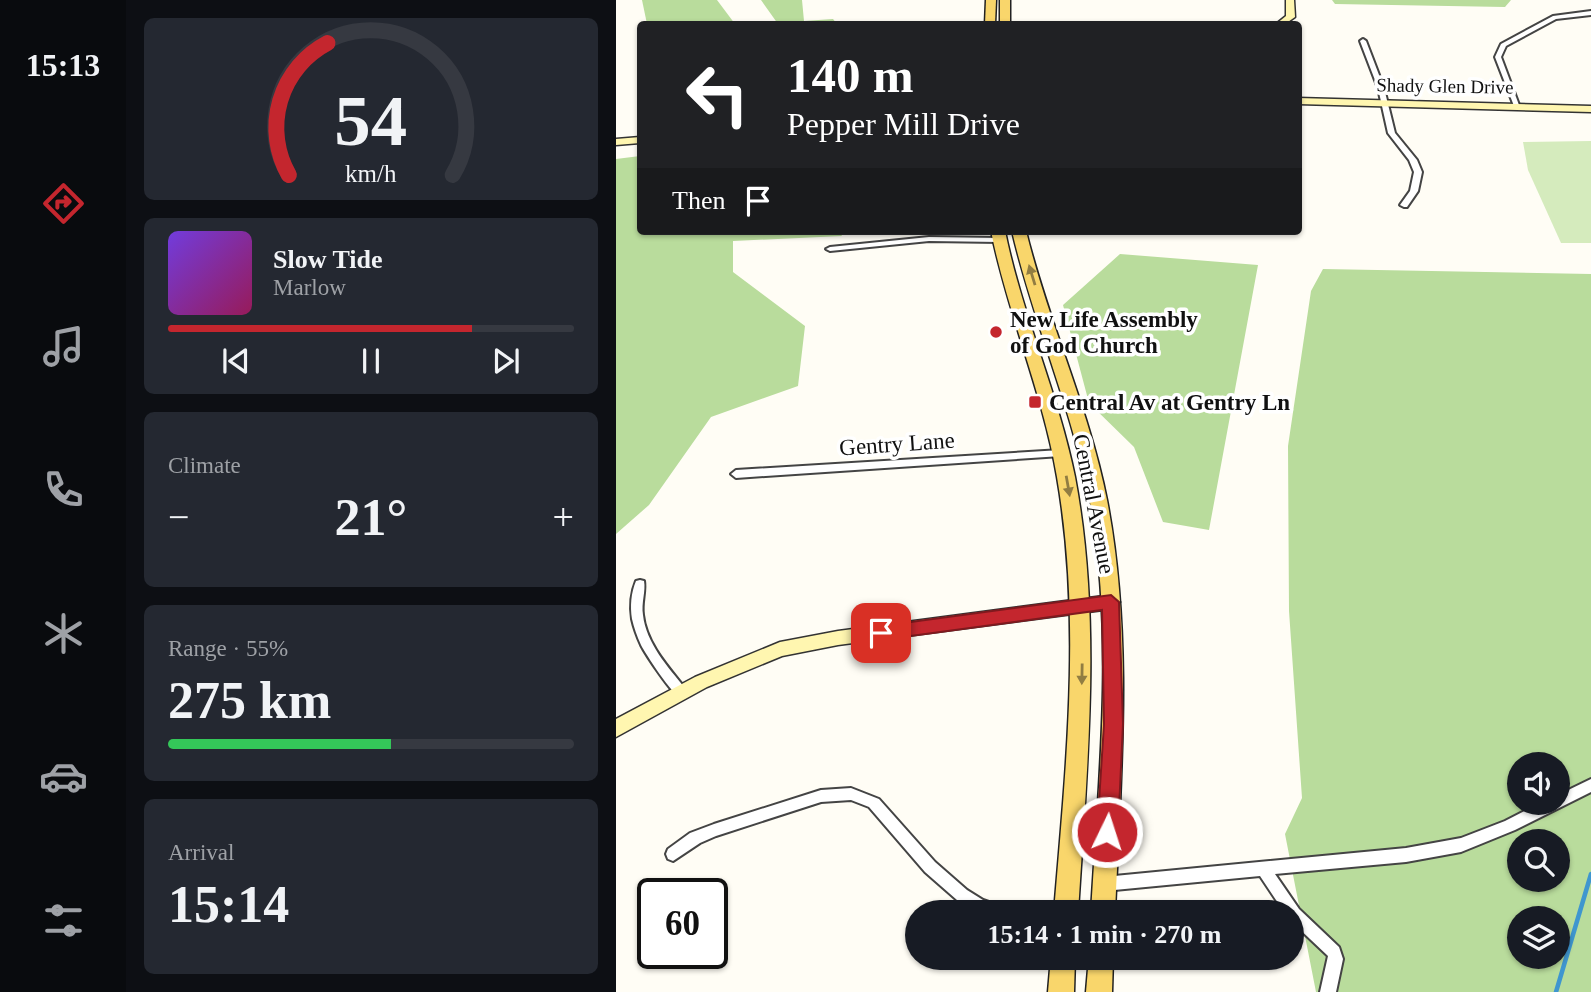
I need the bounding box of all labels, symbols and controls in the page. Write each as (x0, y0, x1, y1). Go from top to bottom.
text: 15:13 (26, 47, 100, 83)
text: 140 m (787, 48, 914, 103)
icon: left (672, 49, 763, 140)
street label: Shady Glen Drive (1376, 74, 1514, 98)
text: 54 (335, 80, 407, 161)
text: Pepper Mill Drive (787, 106, 1020, 142)
text: km/h (345, 160, 397, 187)
icon: directions (39, 179, 88, 228)
icon: arrive (739, 182, 777, 220)
text: Then (672, 186, 725, 215)
text: Slow Tide (273, 245, 383, 274)
one-way arrow (1026, 265, 1036, 286)
text: Marlow (273, 275, 346, 300)
place label: New Life Assembly of God Church (1010, 307, 1198, 358)
icon: music (39, 322, 88, 371)
marker: New Life Assembly of God Church (988, 324, 1004, 340)
icon: previous (217, 342, 255, 380)
icon: pause (352, 342, 390, 380)
icon: next (487, 342, 525, 380)
place label: Central Av at Gentry Ln (1049, 390, 1290, 415)
marker: Central Av at Gentry Ln (1027, 394, 1043, 410)
street label: Gentry Lane (838, 427, 956, 461)
street label: Central Avenue (1068, 432, 1120, 576)
text: Climate (168, 453, 241, 478)
icon: phone (39, 465, 88, 514)
one-way arrow (1063, 475, 1074, 497)
text: 21° (335, 489, 407, 546)
text: − (168, 496, 189, 538)
text: + (553, 496, 574, 538)
pin (851, 603, 911, 663)
icon: climate (39, 609, 88, 658)
icon: arrive (862, 614, 900, 652)
text: Range · 55% (168, 636, 288, 661)
one-way arrow (1076, 664, 1088, 686)
text: 275 km (168, 672, 331, 729)
icon: car (39, 752, 88, 801)
map controls (1507, 752, 1570, 969)
button: sound (1507, 752, 1570, 815)
position arrow (1070, 795, 1144, 869)
button: search (1507, 829, 1570, 892)
text: Arrival (168, 840, 234, 865)
text: 15:14 (168, 876, 289, 933)
speed limit sign: 60 (637, 878, 728, 969)
icon: filters (39, 896, 88, 945)
button: layers (1507, 906, 1570, 969)
text: 15:14 · 1 min · 270 m (988, 920, 1222, 949)

